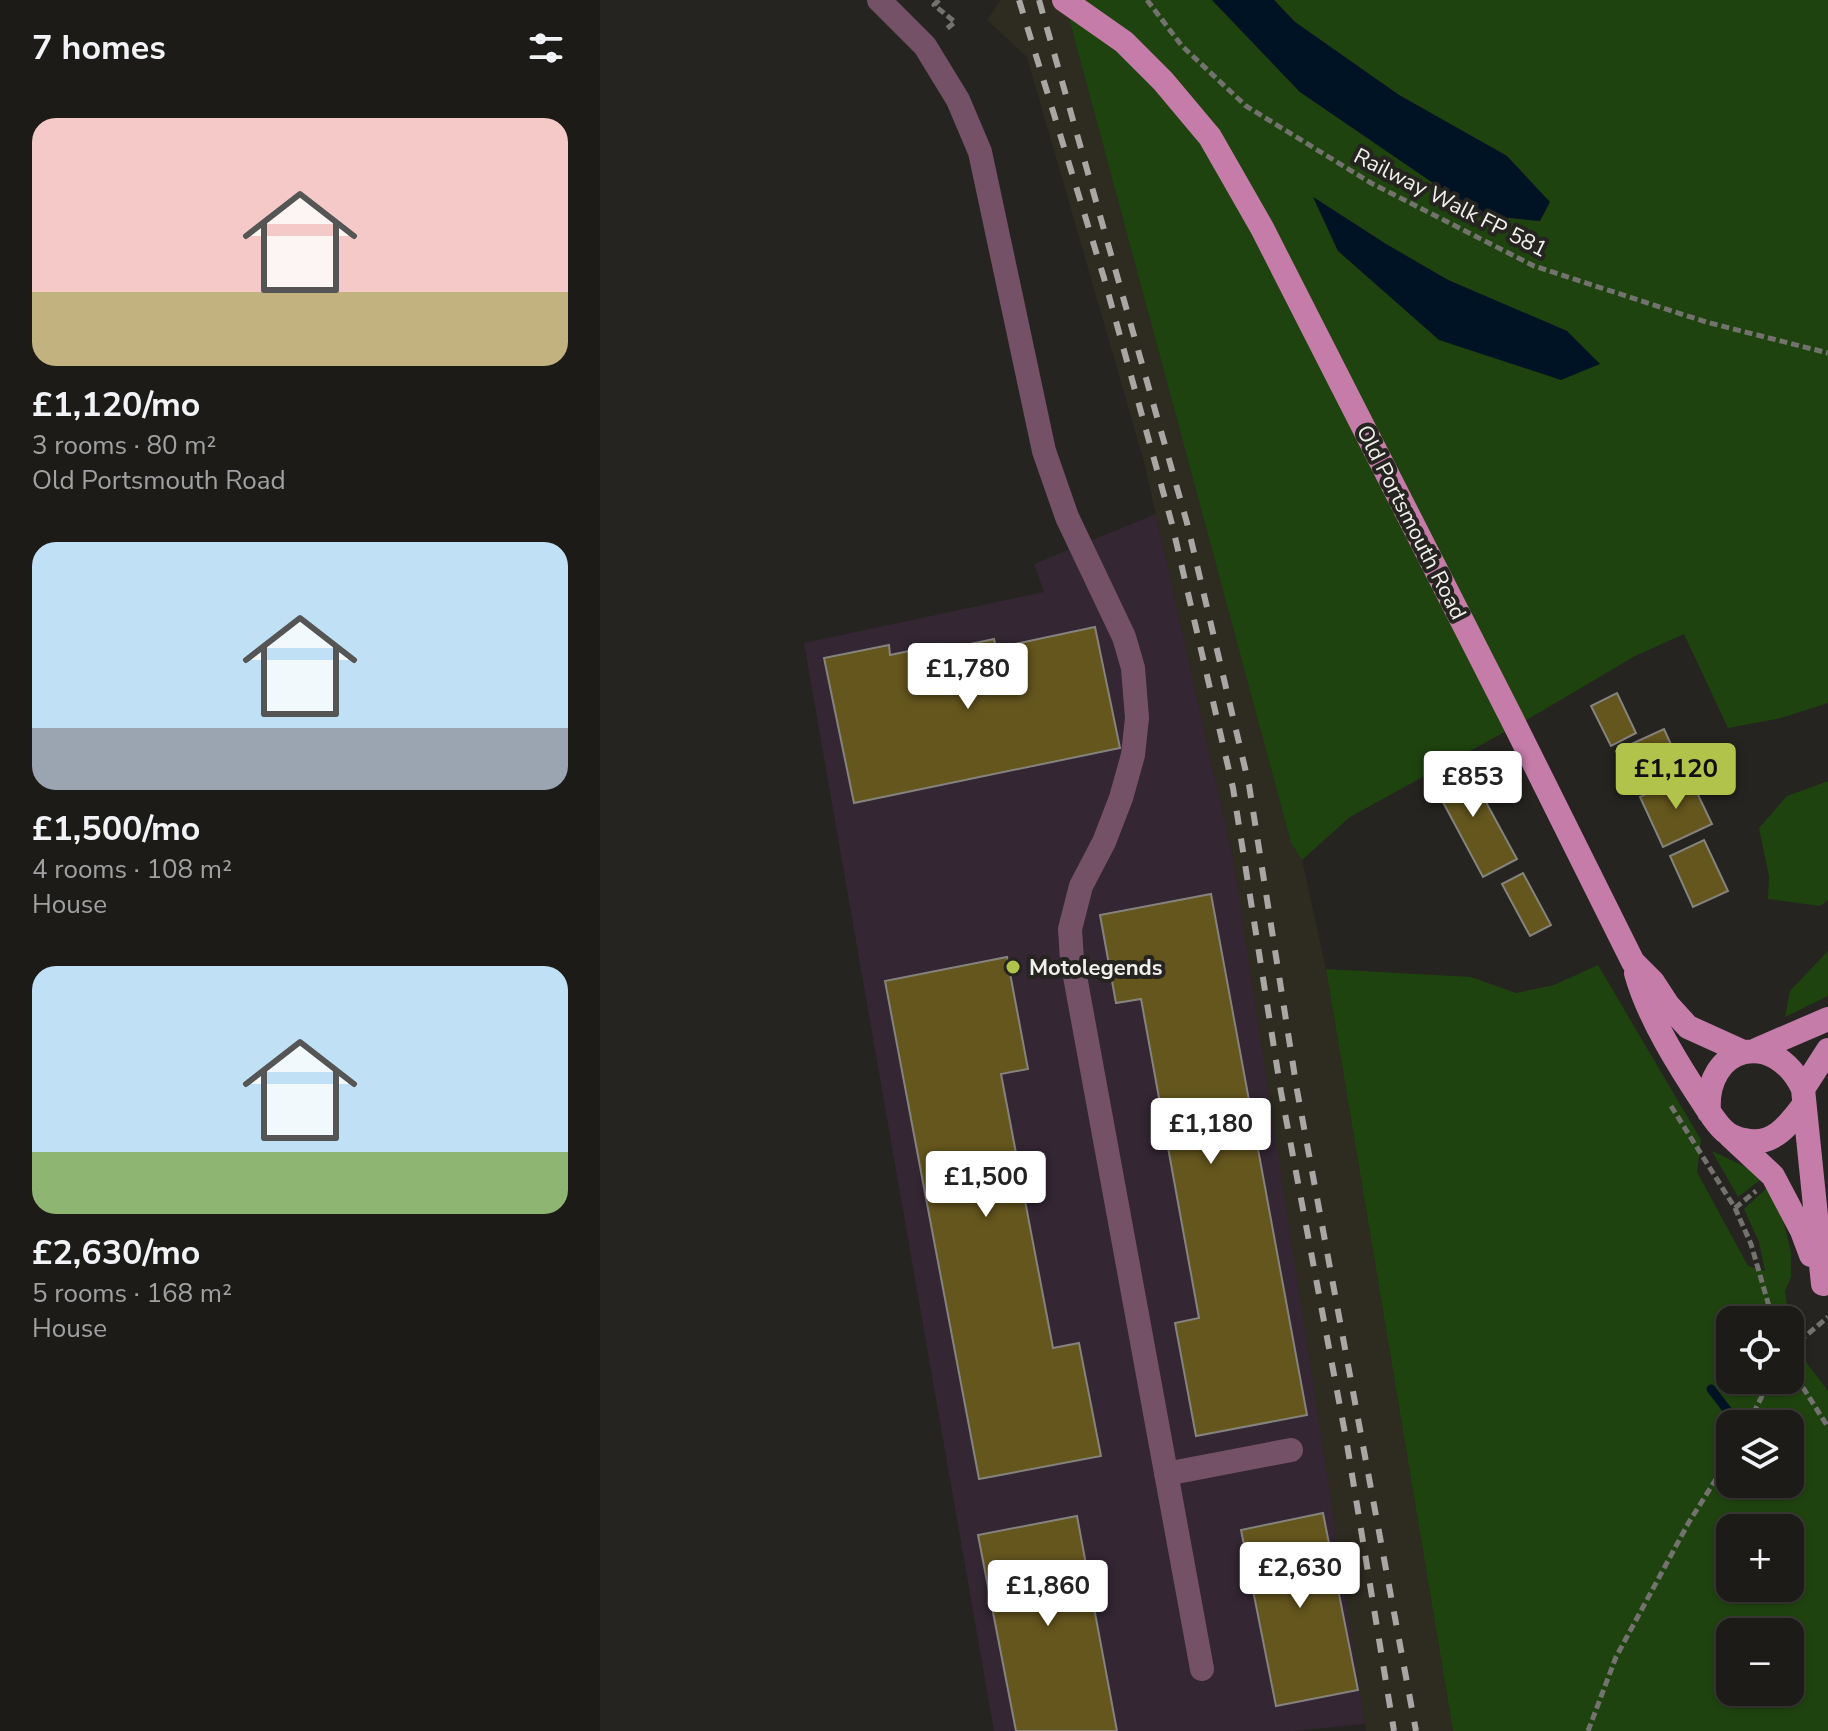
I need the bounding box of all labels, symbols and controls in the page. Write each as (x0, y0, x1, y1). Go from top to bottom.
text: 7 homes (32, 25, 166, 71)
icon: filters (524, 26, 568, 70)
street label: Railway Walk FP 581 (1349, 141, 1552, 265)
icon: home (228, 170, 372, 314)
text: £1,120/mo (32, 382, 200, 428)
street label: Old Portsmouth Road (1349, 420, 1473, 625)
text: 3 rooms · 80 m² (32, 428, 216, 463)
text: Old Portsmouth Road (32, 463, 286, 498)
icon: home (228, 594, 372, 738)
pin: £1,780 (903, 643, 1033, 711)
text: £1,780 (926, 651, 1010, 686)
pin: £1,120 (1611, 743, 1741, 811)
pin: £853 (1426, 751, 1520, 819)
text: £1,120 (1634, 751, 1718, 786)
text: £853 (1442, 759, 1504, 794)
text: £1,500/mo (32, 806, 200, 852)
text: 4 rooms · 108 m² (32, 852, 232, 887)
text: House (32, 887, 107, 922)
place label: Motolegends (1029, 953, 1163, 983)
marker: Motolegends (1004, 958, 1022, 976)
icon: home (228, 1018, 372, 1162)
pin: £1,180 (1146, 1098, 1276, 1166)
text: £1,180 (1169, 1106, 1253, 1141)
pin: £1,500 (921, 1151, 1051, 1219)
text: £1,500 (944, 1159, 1028, 1194)
text: £2,630/mo (32, 1230, 200, 1276)
text: 5 rooms · 168 m² (32, 1276, 232, 1311)
map controls (1716, 1306, 1804, 1706)
button: locate (1716, 1306, 1804, 1394)
text: House (32, 1311, 107, 1346)
button: layers (1716, 1410, 1804, 1498)
button: + (1716, 1514, 1804, 1602)
pin: £2,630 (1235, 1542, 1365, 1610)
text: £2,630 (1258, 1550, 1342, 1585)
pin: £1,860 (983, 1560, 1113, 1628)
text: £1,860 (1006, 1568, 1090, 1603)
button: − (1716, 1618, 1804, 1706)

